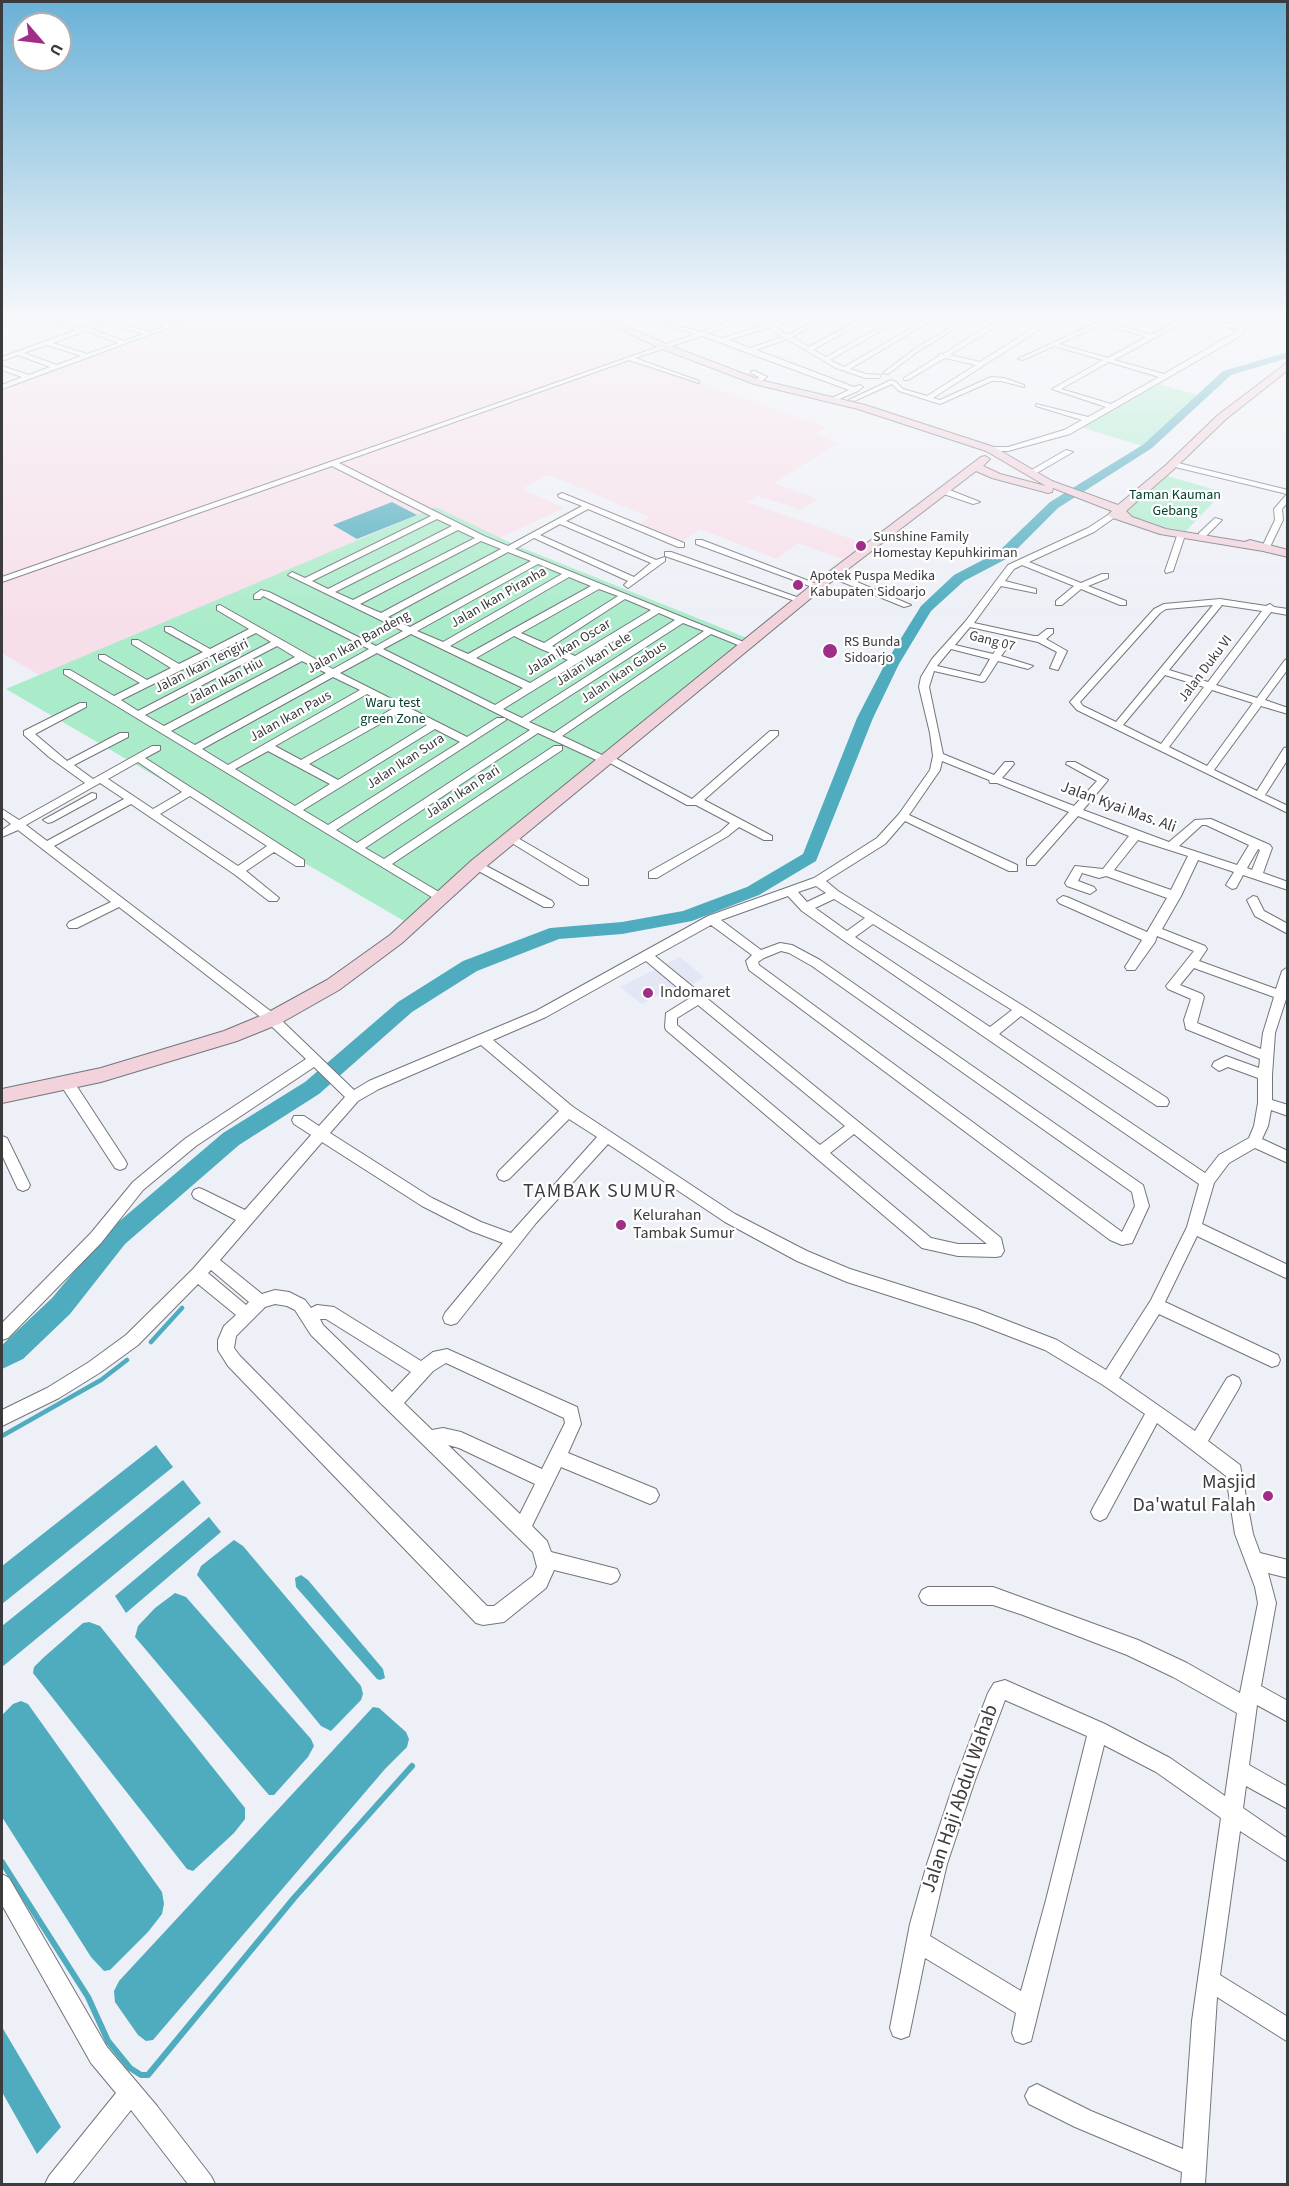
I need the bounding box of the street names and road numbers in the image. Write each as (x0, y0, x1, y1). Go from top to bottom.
street label: Jalan Ikan Piranha (448, 564, 550, 632)
street label: Jalan Ikan Bandeng (305, 608, 413, 678)
street label: Jalan Ikan Oscar (523, 616, 615, 680)
street label: Gang 07 (967, 628, 1017, 656)
street label: Jalan Ikan Lele (553, 629, 635, 691)
street label: Jalan Duku VI (1175, 632, 1237, 706)
street label: Jalan Ikan Tengiri (152, 636, 252, 698)
street label: Jalan Ikan Gabus (578, 638, 670, 708)
street label: Jalan Ikan Hiu (185, 655, 267, 709)
street label: Jalan Ikan Paus (247, 688, 335, 746)
street label: Jalan Ikan Sura (364, 731, 448, 793)
street label: Jalan Ikan Pari (423, 763, 503, 823)
street label: Jalan Kyai Mas. Ali (1058, 778, 1178, 838)
street label: Jalan Haji Abdul Wahab (918, 1702, 1004, 1896)

